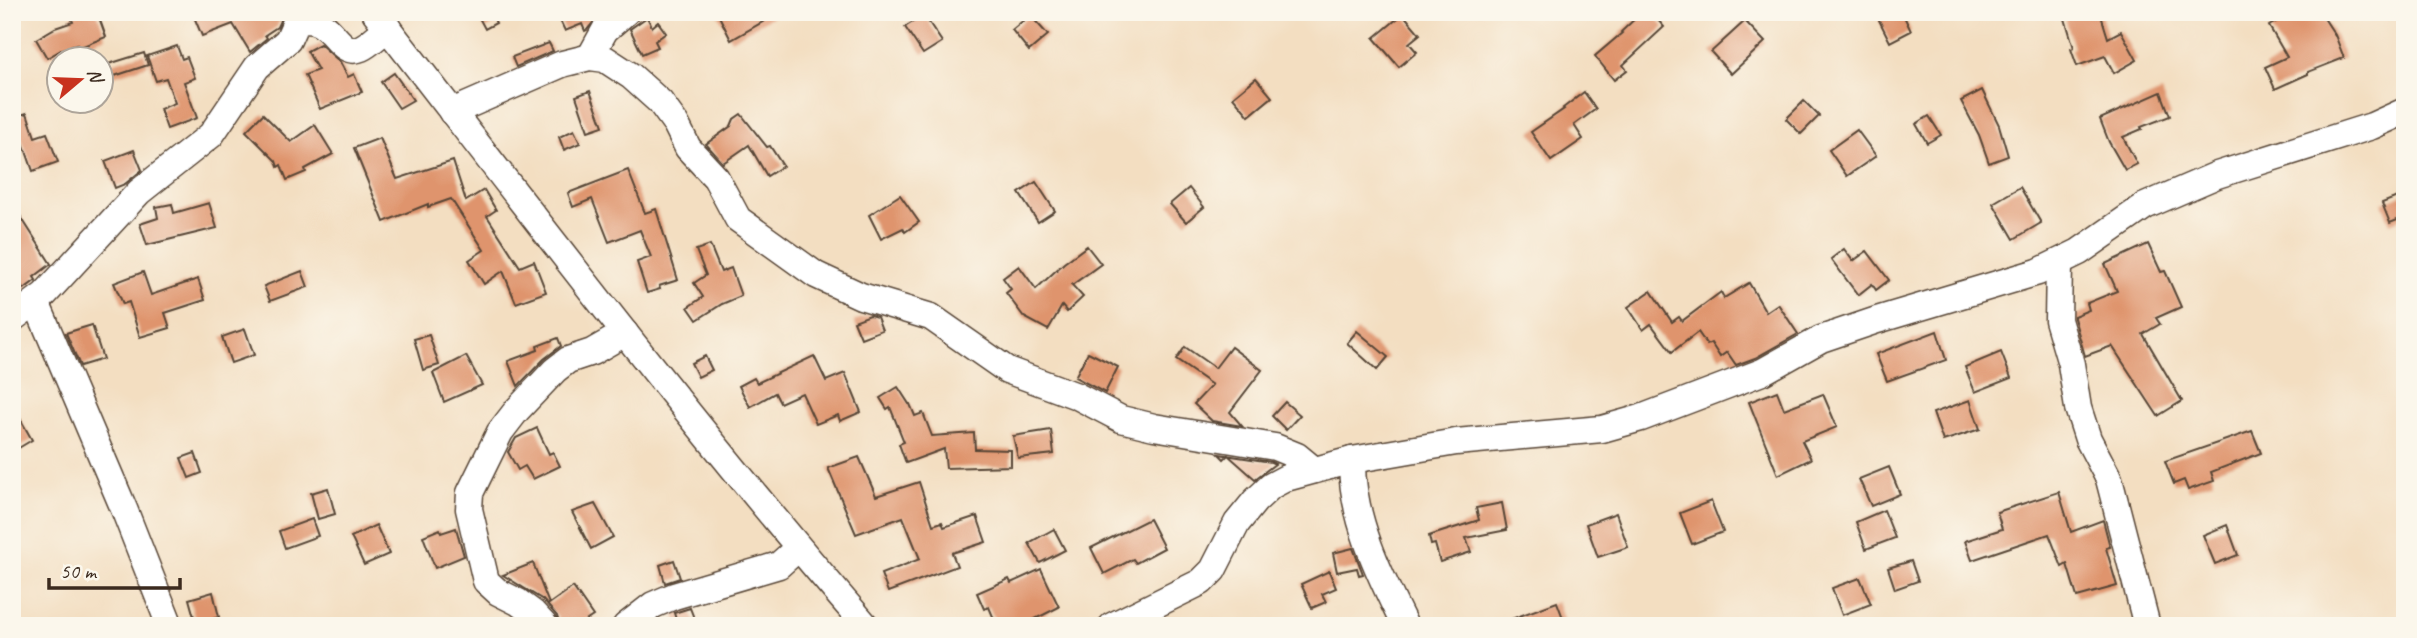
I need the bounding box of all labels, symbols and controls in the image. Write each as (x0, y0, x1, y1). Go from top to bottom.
north arrow (46, 46, 116, 116)
text: N (82, 65, 109, 87)
scale bar (49, 547, 180, 591)
text: 50 m (60, 558, 98, 584)

